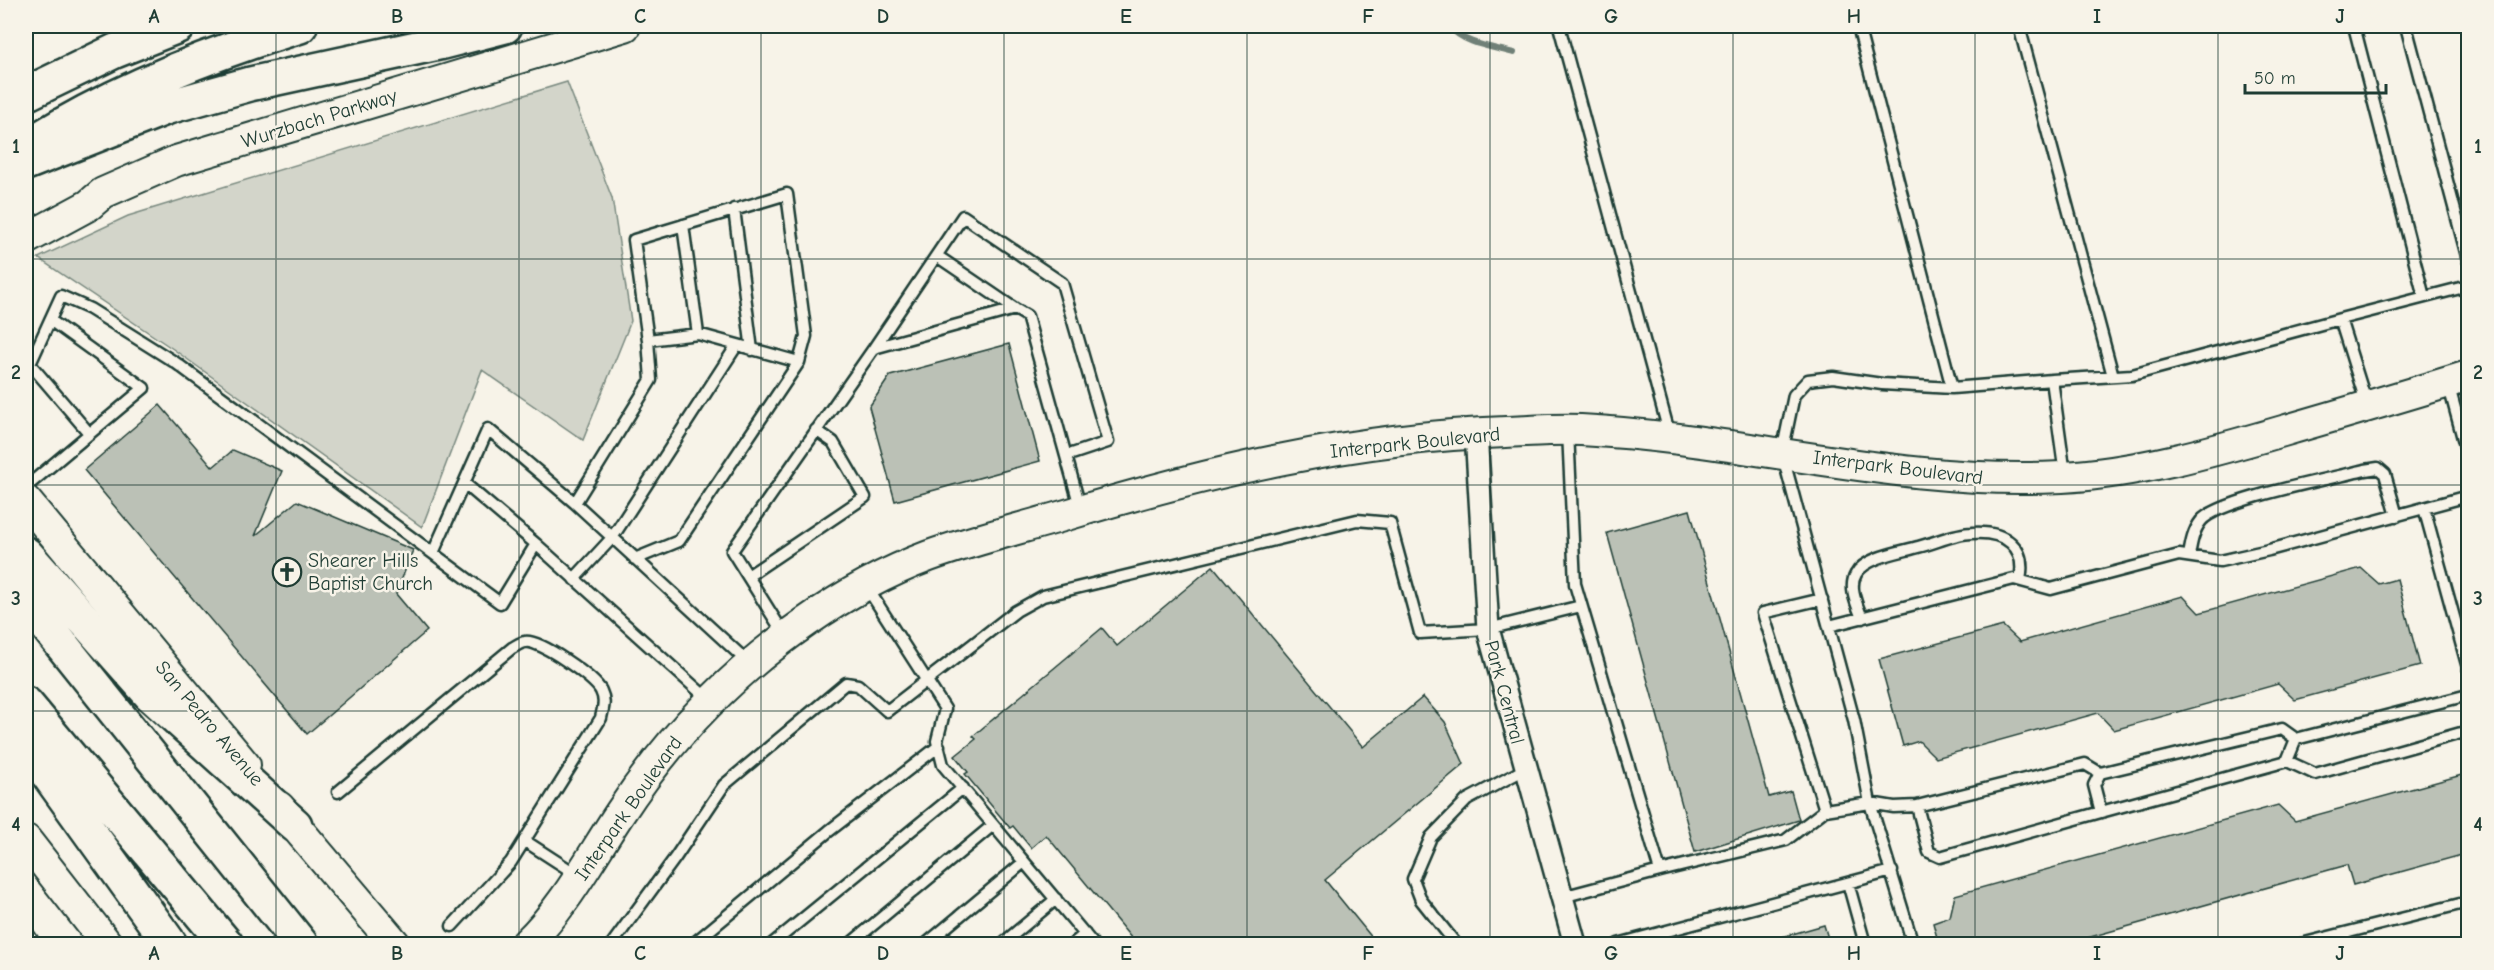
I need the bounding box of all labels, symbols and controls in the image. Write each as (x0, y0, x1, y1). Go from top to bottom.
text: A (148, 5, 160, 28)
text: B (391, 5, 403, 28)
text: C (634, 5, 646, 28)
text: D (877, 5, 889, 28)
text: E (1120, 5, 1132, 28)
text: F (1362, 5, 1374, 28)
text: G (1604, 5, 1618, 28)
text: H (1847, 5, 1861, 28)
text: I (2093, 5, 2101, 28)
text: J (2335, 5, 2345, 28)
scale bar (2245, 57, 2386, 95)
text: 50 m (2254, 68, 2296, 89)
street label: Wurzbach Parkway (239, 84, 400, 153)
text: 1 (12, 135, 20, 158)
text: 1 (2474, 135, 2482, 158)
text: 2 (11, 361, 21, 384)
text: 2 (2473, 361, 2483, 384)
street label: Interpark Boulevard (1329, 422, 1501, 463)
street label: Interpark Boulevard (1812, 446, 1984, 489)
place label: Shearer Hills Baptist Church (308, 549, 433, 595)
church icon: Shearer Hills Baptist Church (271, 556, 303, 588)
text: 3 (11, 587, 21, 610)
text: 3 (2473, 587, 2483, 610)
street label: Park Central (1480, 638, 1529, 746)
street label: San Pedro Avenue (151, 656, 269, 790)
street label: Interpark Boulevard (570, 732, 687, 885)
text: 4 (11, 813, 21, 836)
text: 4 (2473, 813, 2483, 836)
text: A (148, 942, 160, 965)
text: B (391, 942, 403, 965)
text: C (634, 942, 646, 965)
text: D (877, 942, 889, 965)
text: E (1120, 942, 1132, 965)
text: F (1362, 942, 1374, 965)
text: G (1604, 942, 1618, 965)
text: H (1847, 942, 1861, 965)
text: I (2093, 942, 2101, 965)
text: J (2335, 942, 2345, 965)

